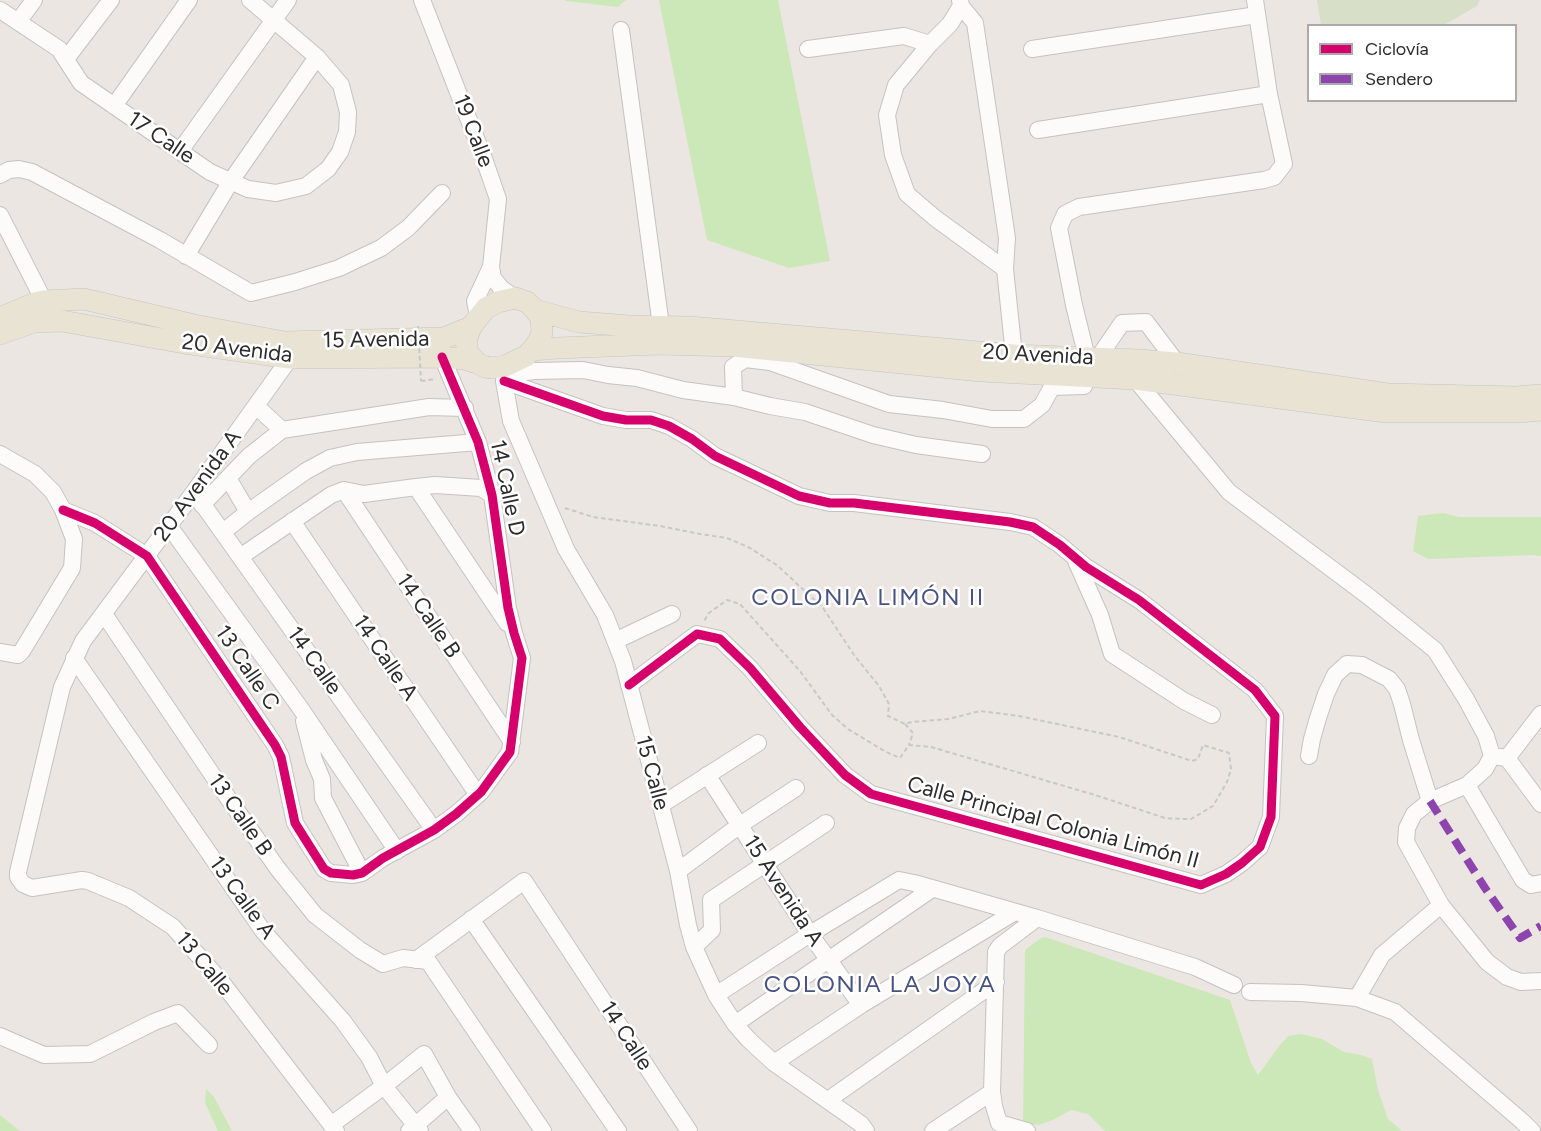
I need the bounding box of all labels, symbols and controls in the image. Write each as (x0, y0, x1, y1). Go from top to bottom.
legend (1307, 24, 1517, 102)
text: Ciclovía (1365, 38, 1429, 60)
text: Sendero (1365, 68, 1433, 90)
street label: 19 Calle (447, 91, 499, 171)
street label: 17 Calle (122, 106, 200, 170)
street label: 15 Avenida (323, 326, 429, 354)
street label: 20 Avenida (180, 329, 294, 369)
street label: 20 Avenida (982, 339, 1094, 371)
street label: 20 Avenida A (149, 425, 247, 547)
street label: 14 Calle D (484, 438, 530, 538)
street label: 14 Calle B (390, 569, 466, 663)
district label: COLONIA LIMÓN II (751, 584, 985, 612)
street label: 14 Calle A (347, 610, 423, 706)
street label: 13 Calle C (209, 621, 285, 715)
street label: 14 Calle (281, 622, 347, 700)
street label: 15 Calle (629, 733, 675, 813)
street label: 13 Calle B (202, 769, 278, 861)
street label: Calle Principal Colonia Limón II (904, 771, 1202, 875)
street label: 15 Avenida A (737, 831, 829, 951)
street label: 13 Calle A (203, 852, 281, 944)
street label: 13 Calle (170, 927, 238, 1001)
district label: COLONIA LA JOYA (764, 971, 996, 999)
street label: 14 Calle (594, 997, 658, 1075)

